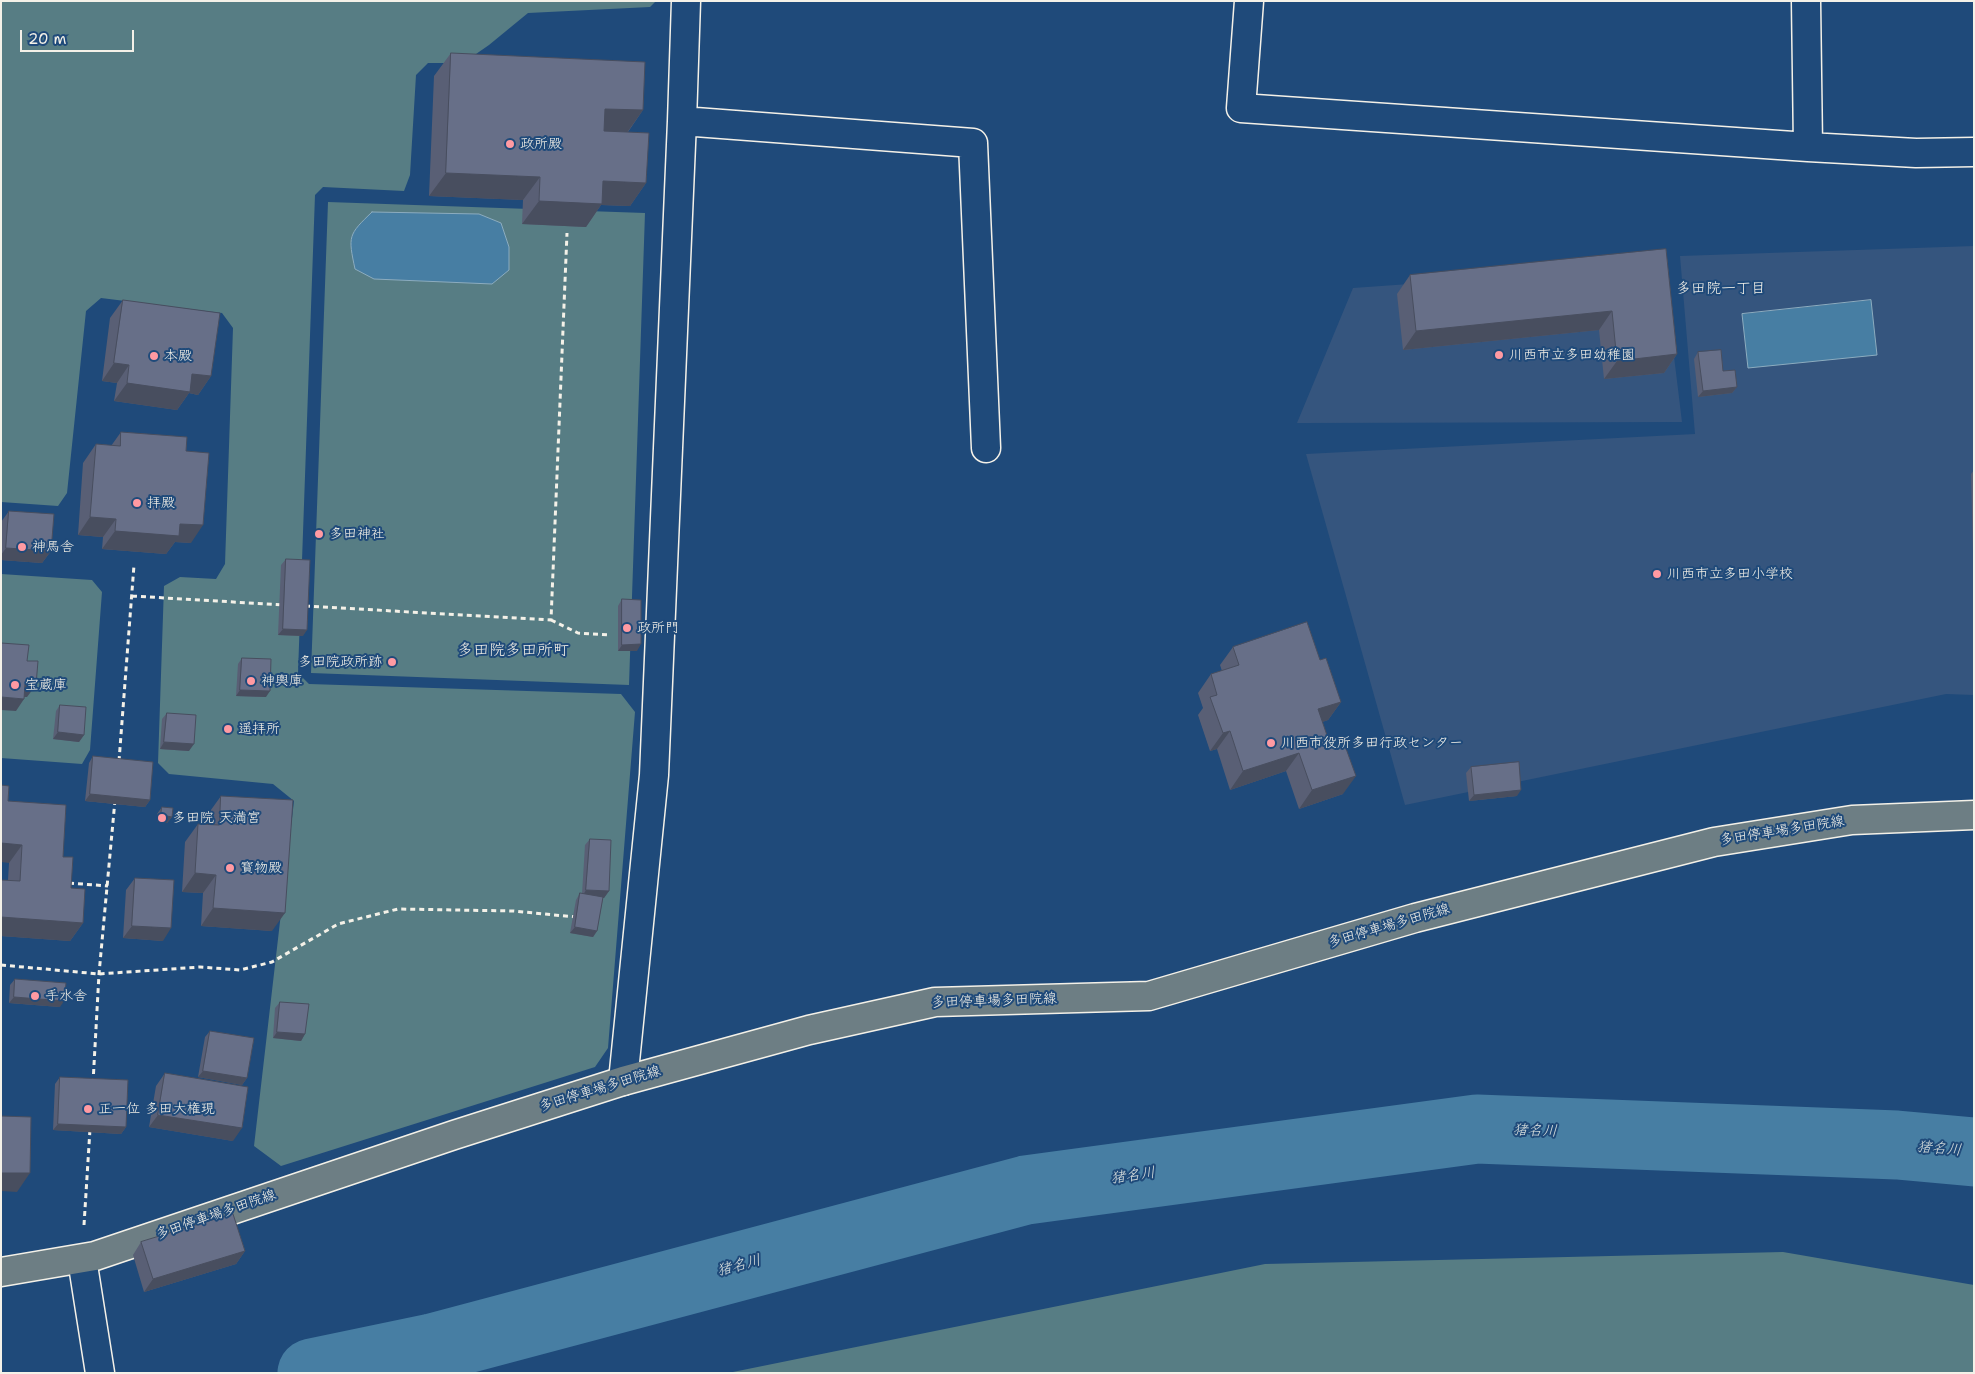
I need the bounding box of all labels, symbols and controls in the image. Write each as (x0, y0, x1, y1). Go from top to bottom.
scale bar (22, 20, 136, 52)
text: 20 m (28, 29, 67, 49)
place label: 政所殿 (520, 136, 562, 152)
marker: 政所殿 (504, 138, 516, 150)
district label: 多田院一丁目 (1676, 280, 1766, 298)
place label: 川西市立多田幼稚園 (1509, 347, 1635, 363)
place label: 本殿 (164, 348, 192, 364)
marker: 川西市立多田幼稚園 (1493, 349, 1505, 361)
marker: 本殿 (148, 350, 160, 362)
place label: 拝殿 (147, 495, 175, 511)
marker: 拝殿 (131, 497, 143, 509)
place label: 多田神社 (329, 526, 385, 542)
marker: 多田神社 (313, 528, 325, 540)
place label: 神馬舎 (32, 539, 74, 555)
marker: 神馬舎 (16, 541, 28, 553)
place label: 川西市立多田小学校 (1667, 566, 1793, 582)
marker: 川西市立多田小学校 (1651, 568, 1663, 580)
place label: 政所門 (637, 620, 679, 636)
marker: 政所門 (621, 622, 633, 634)
district label: 多田院多田所町 (457, 641, 569, 661)
place label: 多田院政所跡 (298, 654, 382, 670)
marker: 多田院政所跡 (386, 656, 398, 668)
place label: 神輿庫 (261, 673, 303, 689)
marker: 神輿庫 (245, 675, 257, 687)
place label: 宝蔵庫 (25, 677, 67, 693)
marker: 宝蔵庫 (9, 679, 21, 691)
place label: 遥拝所 (238, 721, 280, 737)
marker: 遥拝所 (222, 723, 234, 735)
place label: 川西市役所多田行政センター (1281, 735, 1463, 751)
marker: 川西市役所多田行政センター (1265, 737, 1277, 749)
place label: 多田院 天満宮 (172, 810, 261, 826)
marker: 多田院 天満宮 (156, 812, 168, 824)
street label: 多田停車場多田院線 (1718, 813, 1846, 849)
place label: 寳物殿 (240, 860, 282, 876)
marker: 寳物殿 (224, 862, 236, 874)
street label: 多田停車場多田院線 (1326, 901, 1452, 951)
place label: 手水舎 (45, 988, 87, 1004)
marker: 手水舎 (29, 990, 41, 1002)
street label: 多田停車場多田院線 (931, 990, 1057, 1012)
street label: 多田停車場多田院線 (537, 1063, 663, 1115)
place label: 正一位 多田大権現 (98, 1101, 215, 1117)
marker: 正一位 多田大権現 (82, 1103, 94, 1115)
water label: 猪名川 (1512, 1121, 1558, 1141)
water label: 猪名川 (1916, 1138, 1962, 1160)
water label: 猪名川 (1109, 1164, 1157, 1188)
street label: 多田停車場多田院線 (154, 1187, 278, 1243)
water label: 猪名川 (715, 1251, 763, 1281)

